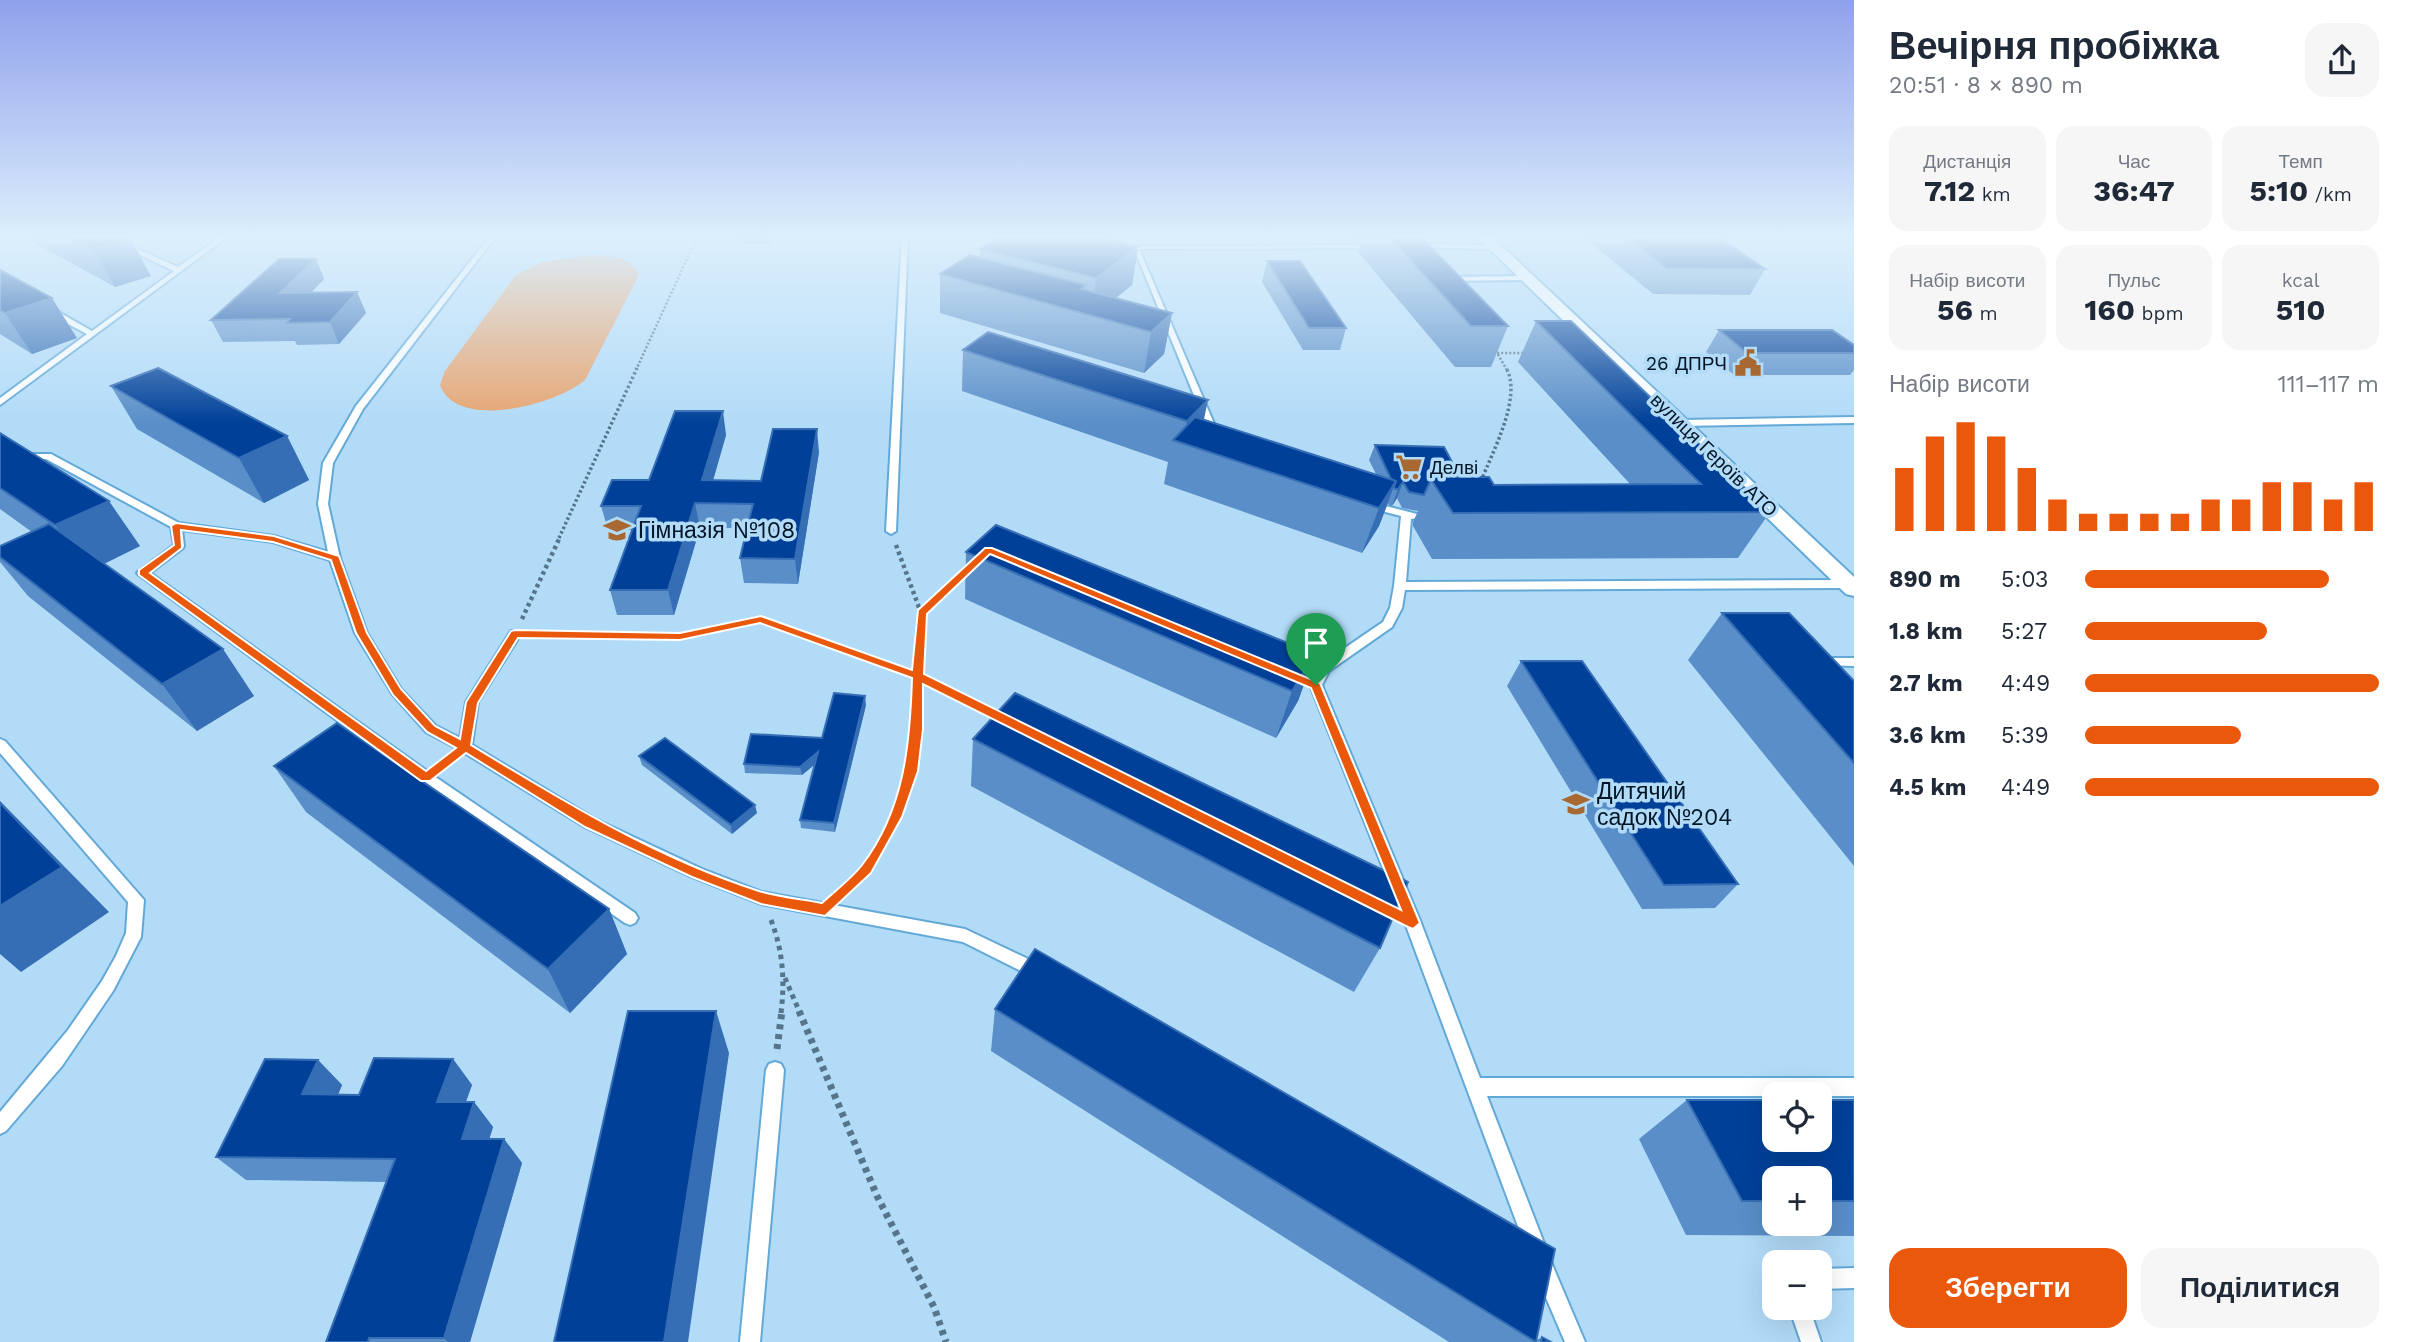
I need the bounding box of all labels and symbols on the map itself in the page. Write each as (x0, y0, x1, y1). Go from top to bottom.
public building icon: 26 ДПРЧ (1733, 348, 1763, 378)
place label: 26 ДПРЧ (1646, 352, 1727, 375)
street label: вулиця Героїв АТО (1646, 389, 1782, 521)
supermarket icon: Делві (1394, 452, 1424, 482)
place label: Делві (1430, 456, 1478, 479)
school or university icon: Гімназія №108 (602, 515, 632, 545)
place label: Гімназія №108 (638, 517, 795, 544)
pin (1286, 613, 1346, 685)
place label: Дитячий садок №204 (1597, 778, 1732, 831)
school or university icon: Дитячий садок №204 (1561, 789, 1591, 819)

